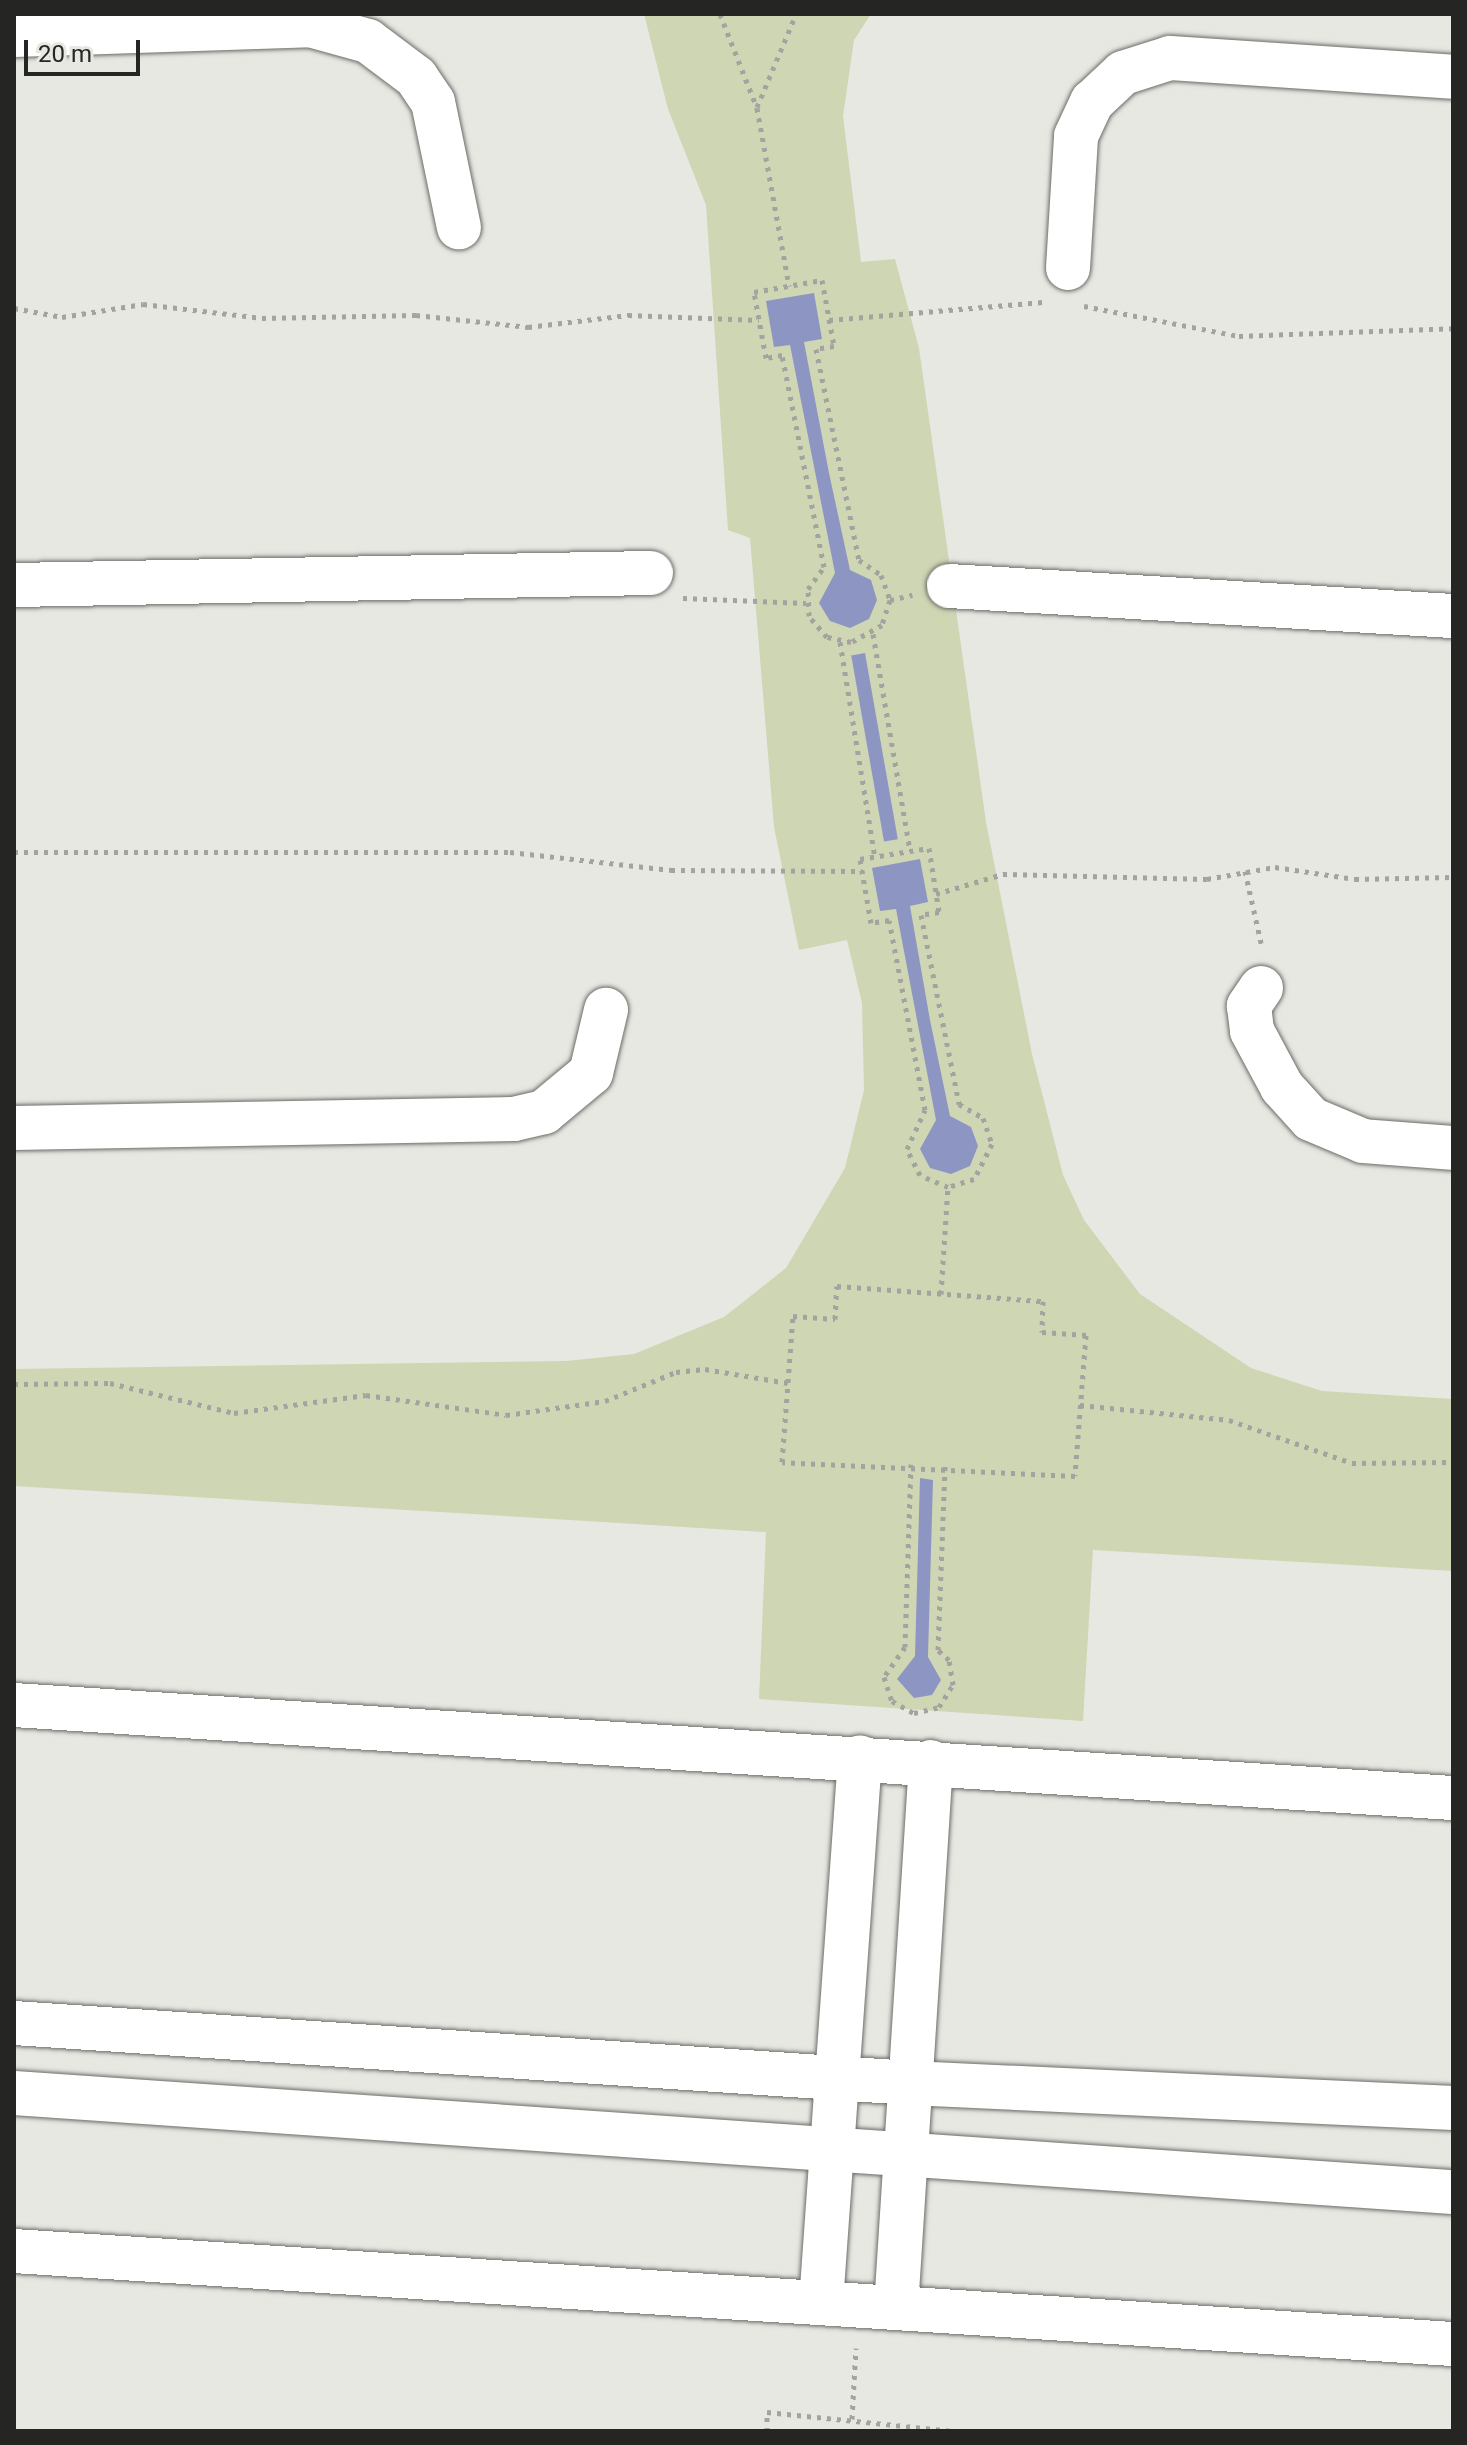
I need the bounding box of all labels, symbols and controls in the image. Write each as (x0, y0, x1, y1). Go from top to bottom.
scale bar (28, 24, 144, 74)
text: 20 m (38, 40, 92, 68)

